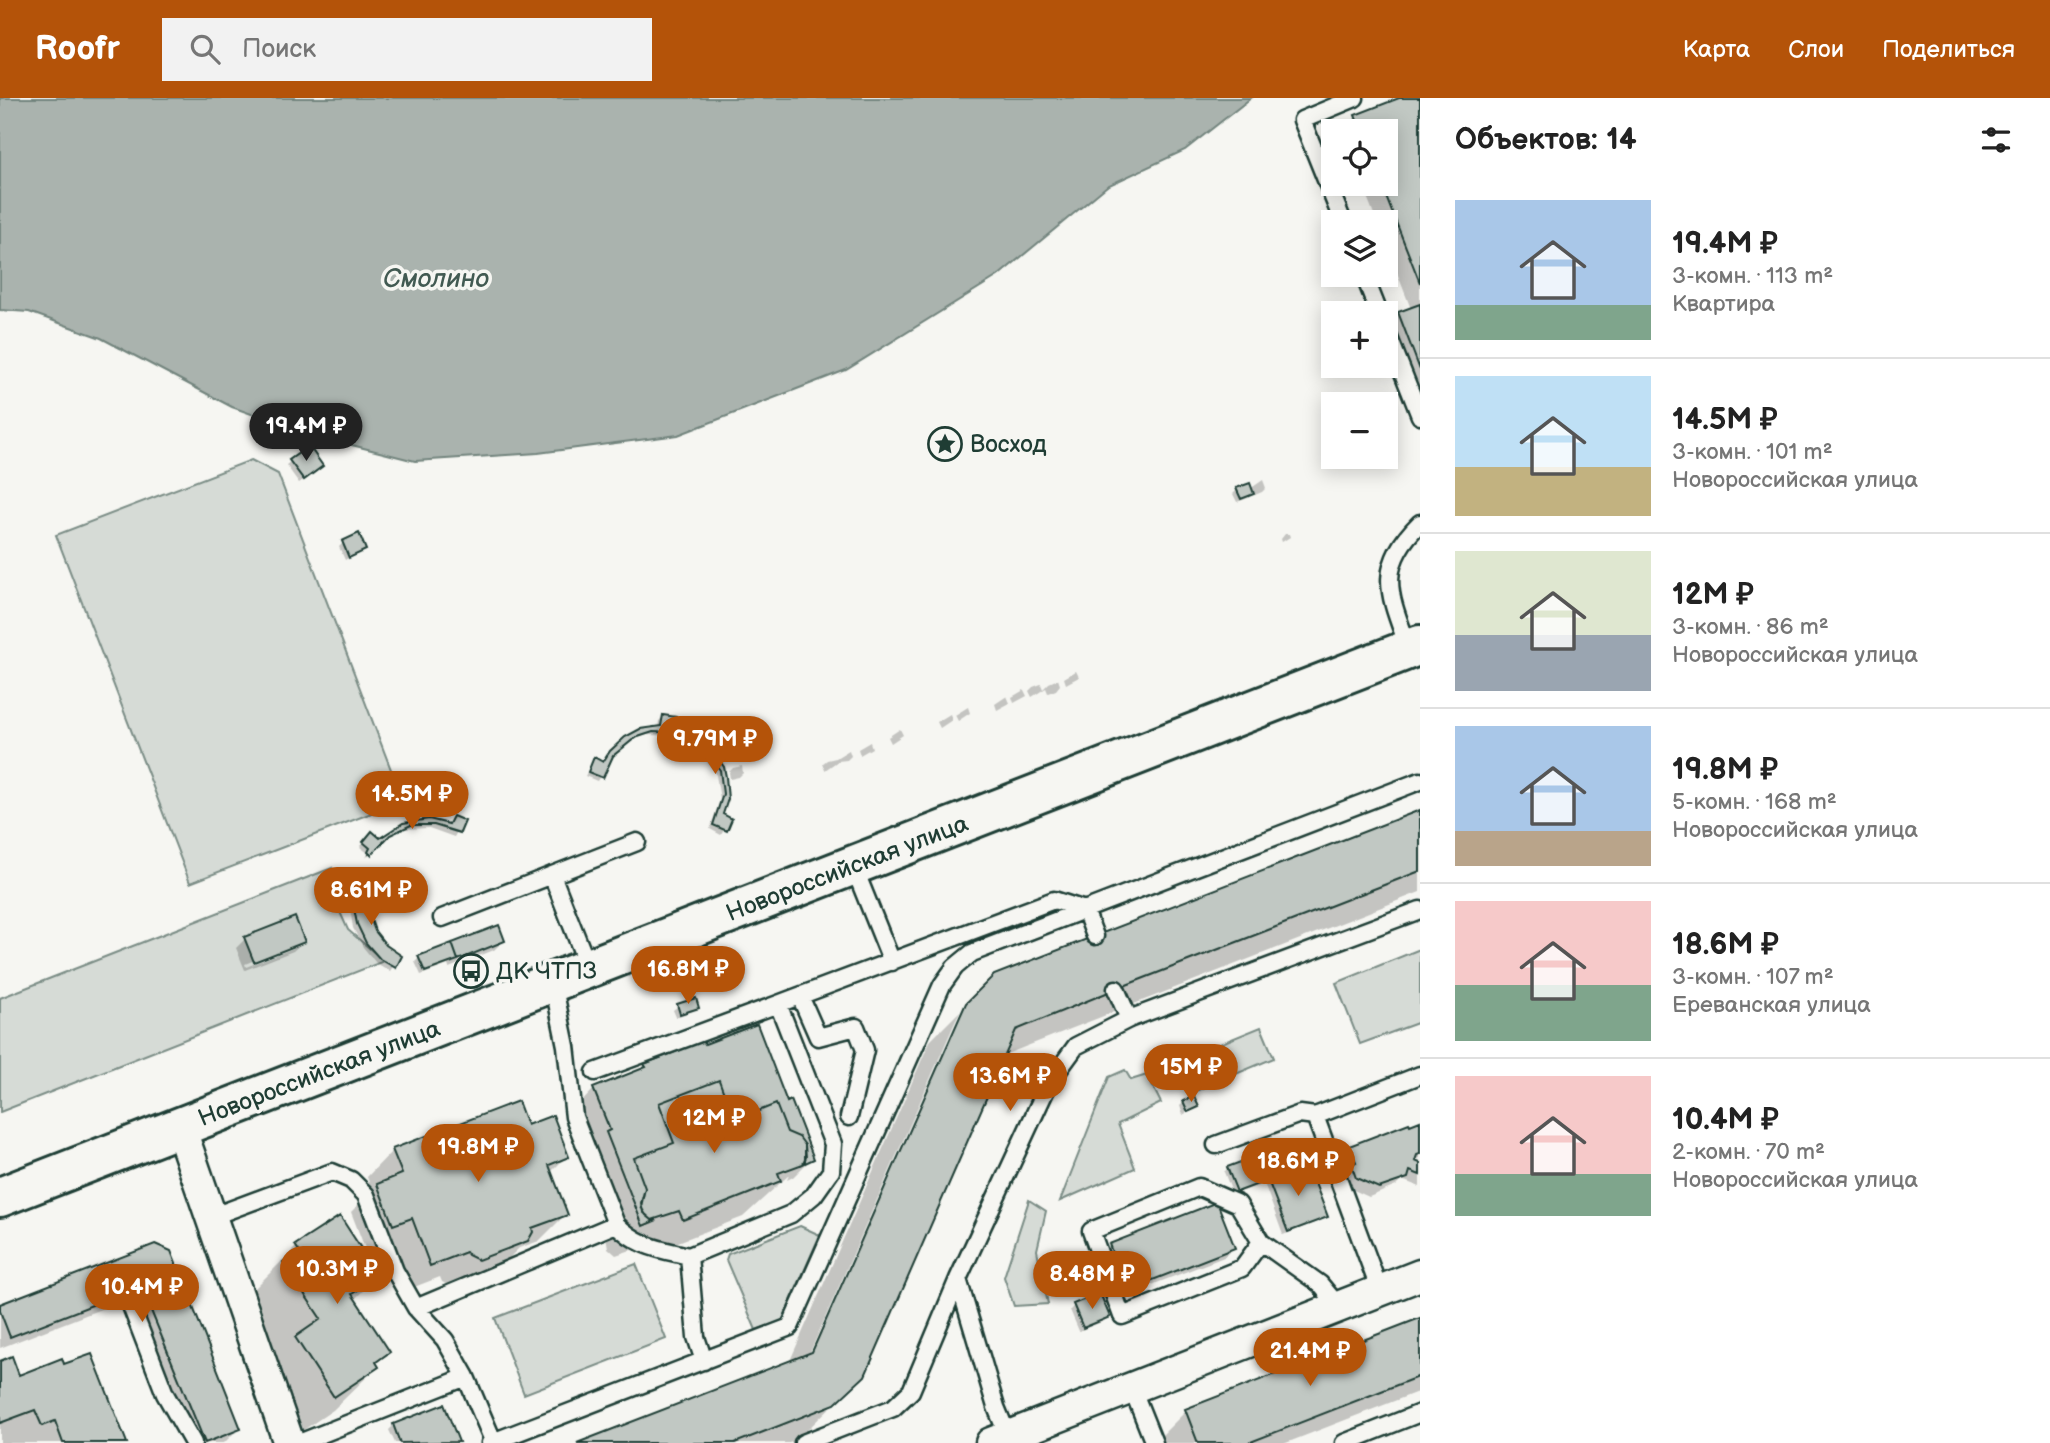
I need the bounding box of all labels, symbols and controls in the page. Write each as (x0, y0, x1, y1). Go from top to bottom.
search box (162, 18, 652, 81)
text: Roofr (35, 29, 120, 69)
icon: search (186, 30, 224, 68)
text: Поиск (242, 34, 316, 65)
text: Карта (1683, 35, 1750, 64)
text: Слои (1788, 35, 1844, 64)
text: Поделиться (1882, 35, 2015, 64)
map controls (1321, 119, 1398, 469)
button: locate (1321, 119, 1398, 196)
icon: filters (1977, 121, 2015, 159)
text: Объектов: 14 (1455, 122, 1637, 158)
button: layers (1321, 210, 1398, 287)
text: 19.4M ₽ (1672, 226, 1778, 262)
icon: home (1511, 228, 1595, 312)
text: 3-комн. · 113 m² (1672, 262, 1833, 290)
water label: Смолино (383, 264, 489, 295)
text: Квартира (1672, 290, 1775, 318)
button: + (1321, 301, 1398, 378)
button: − (1321, 392, 1398, 469)
text: 14.5M ₽ (1672, 402, 1778, 438)
pin: 19.4M ₽ (241, 404, 371, 463)
icon: home (1511, 404, 1595, 488)
text: 19.4M ₽ (265, 412, 347, 440)
place icon: Восход (926, 425, 964, 463)
place label: Восход (970, 430, 1047, 459)
text: 3-комн. · 101 m² (1672, 438, 1833, 466)
text: Новороссийская улица (1672, 466, 1918, 494)
text: 12M ₽ (1672, 577, 1754, 613)
icon: home (1511, 579, 1595, 663)
text: 3-комн. · 86 m² (1672, 613, 1829, 641)
text: Новороссийская улица (1672, 641, 1918, 669)
pin: 9.79M ₽ (650, 716, 780, 776)
text: 9.79M ₽ (673, 725, 757, 753)
text: 19.8M ₽ (1672, 752, 1778, 788)
icon: home (1511, 754, 1595, 838)
pin: 14.5M ₽ (347, 772, 477, 831)
text: 14.5M ₽ (372, 780, 452, 808)
text: 5-комн. · 168 m² (1672, 788, 1837, 816)
street label: Новороссийская улица (722, 809, 972, 928)
text: Новороссийская улица (1672, 816, 1918, 844)
pin: 8.61M ₽ (306, 868, 436, 927)
text: 8.61M ₽ (330, 876, 412, 904)
text: 18.6M ₽ (1672, 927, 1779, 963)
icon: home (1511, 929, 1595, 1013)
pin: 16.8M ₽ (623, 946, 753, 1006)
bus stop icon: ДК ЧТПЗ (452, 952, 490, 990)
text: 16.8M ₽ (647, 955, 729, 983)
place label: ДК ЧТПЗ (496, 957, 597, 986)
text: 3-комн. · 107 m² (1672, 963, 1834, 991)
text: Ереванская улица (1672, 991, 1871, 1019)
street label: Новороссийская улица (194, 1014, 444, 1133)
pin: 15M ₽ (1142, 1044, 1240, 1104)
text: 15M ₽ (1160, 1053, 1222, 1081)
pin: 13.6M ₽ (945, 1054, 1075, 1113)
text: 13.6M ₽ (969, 1062, 1051, 1090)
pin: 12M ₽ (665, 1096, 763, 1155)
text: 10.4M ₽ (1672, 1102, 1779, 1138)
text: 12M ₽ (683, 1104, 745, 1132)
icon: home (1511, 1104, 1595, 1188)
pin: 19.8M ₽ (413, 1124, 543, 1184)
text: 19.8M ₽ (437, 1133, 519, 1161)
pin: 18.6M ₽ (1233, 1138, 1363, 1198)
text: 2-комн. · 70 m² (1672, 1138, 1825, 1166)
text: 18.6M ₽ (1257, 1147, 1339, 1175)
text: Новороссийская улица (1672, 1166, 1918, 1194)
pin: 10.3M ₽ (272, 1246, 402, 1306)
pin: 8.48M ₽ (1027, 1252, 1157, 1311)
text: 10.3M ₽ (296, 1255, 378, 1283)
text: 8.48M ₽ (1049, 1260, 1135, 1288)
pin: 10.4M ₽ (77, 1264, 207, 1324)
text: 10.4M ₽ (101, 1273, 183, 1301)
pin: 21.4M ₽ (1245, 1328, 1375, 1388)
text: 21.4M ₽ (1269, 1337, 1351, 1365)

